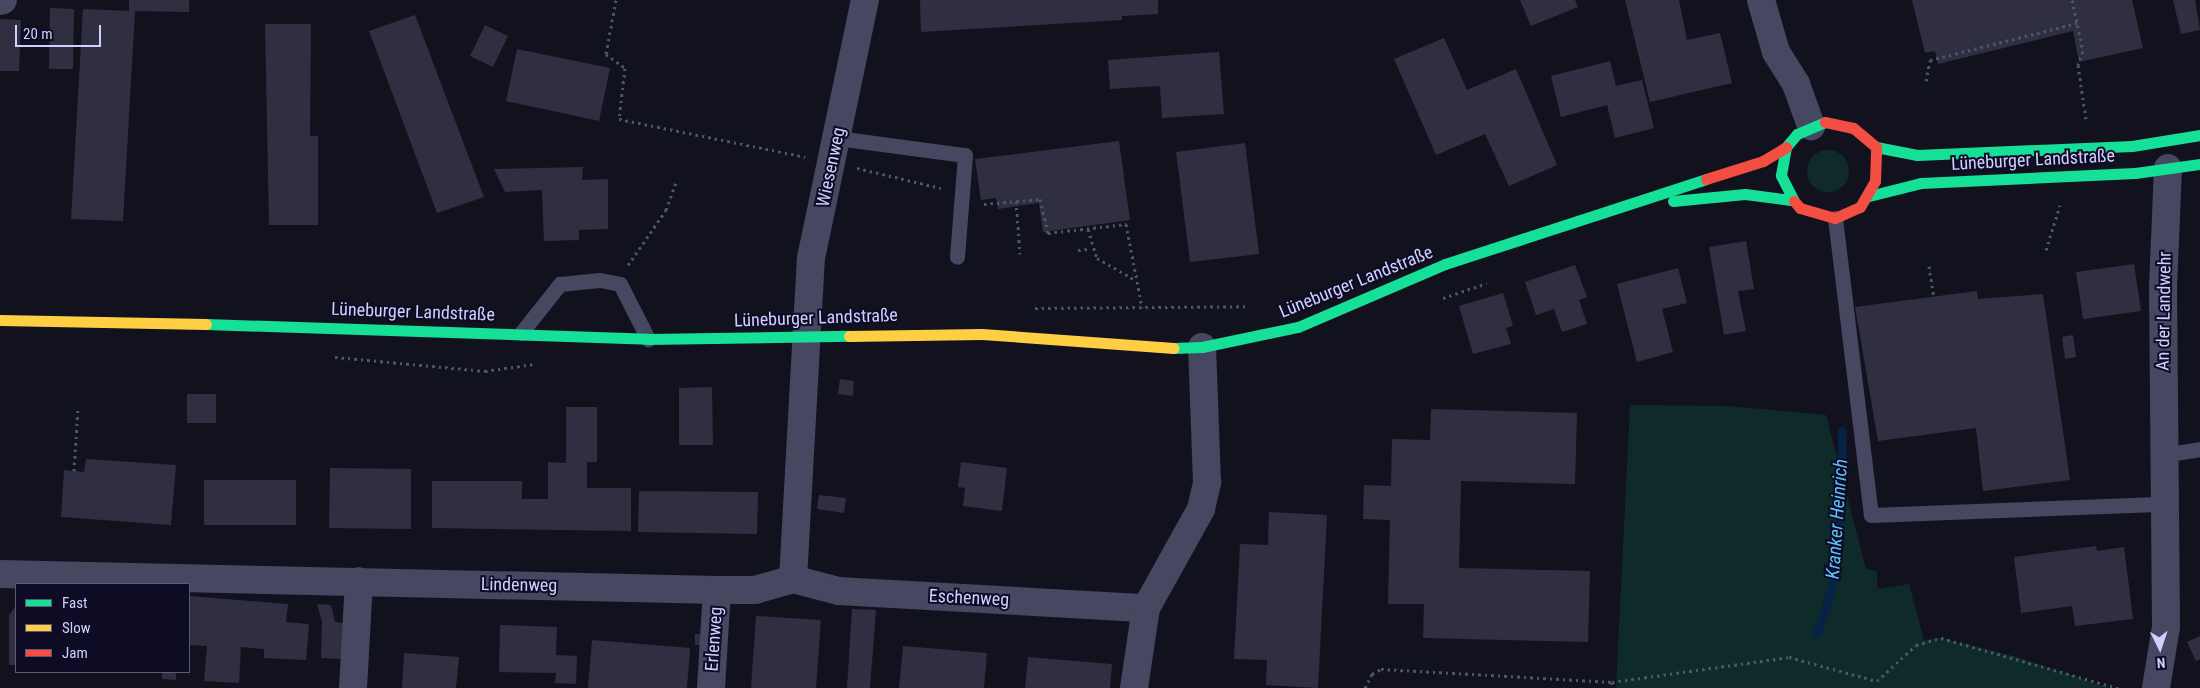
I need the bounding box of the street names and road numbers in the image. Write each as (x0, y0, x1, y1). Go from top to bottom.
street label: Wiesenweg (812, 125, 850, 209)
street label: Lüneburger Landstraße (1951, 145, 2115, 175)
street label: Lüneburger Landstraße (1276, 241, 1436, 323)
street label: An der Landwehr (2152, 251, 2176, 371)
street label: Lüneburger Landstraße (331, 298, 495, 326)
street label: Lüneburger Landstraße (734, 304, 898, 332)
street label: Lindenweg (481, 574, 557, 596)
street label: Eschenweg (928, 585, 1010, 611)
street label: Erlenweg (701, 606, 727, 672)

